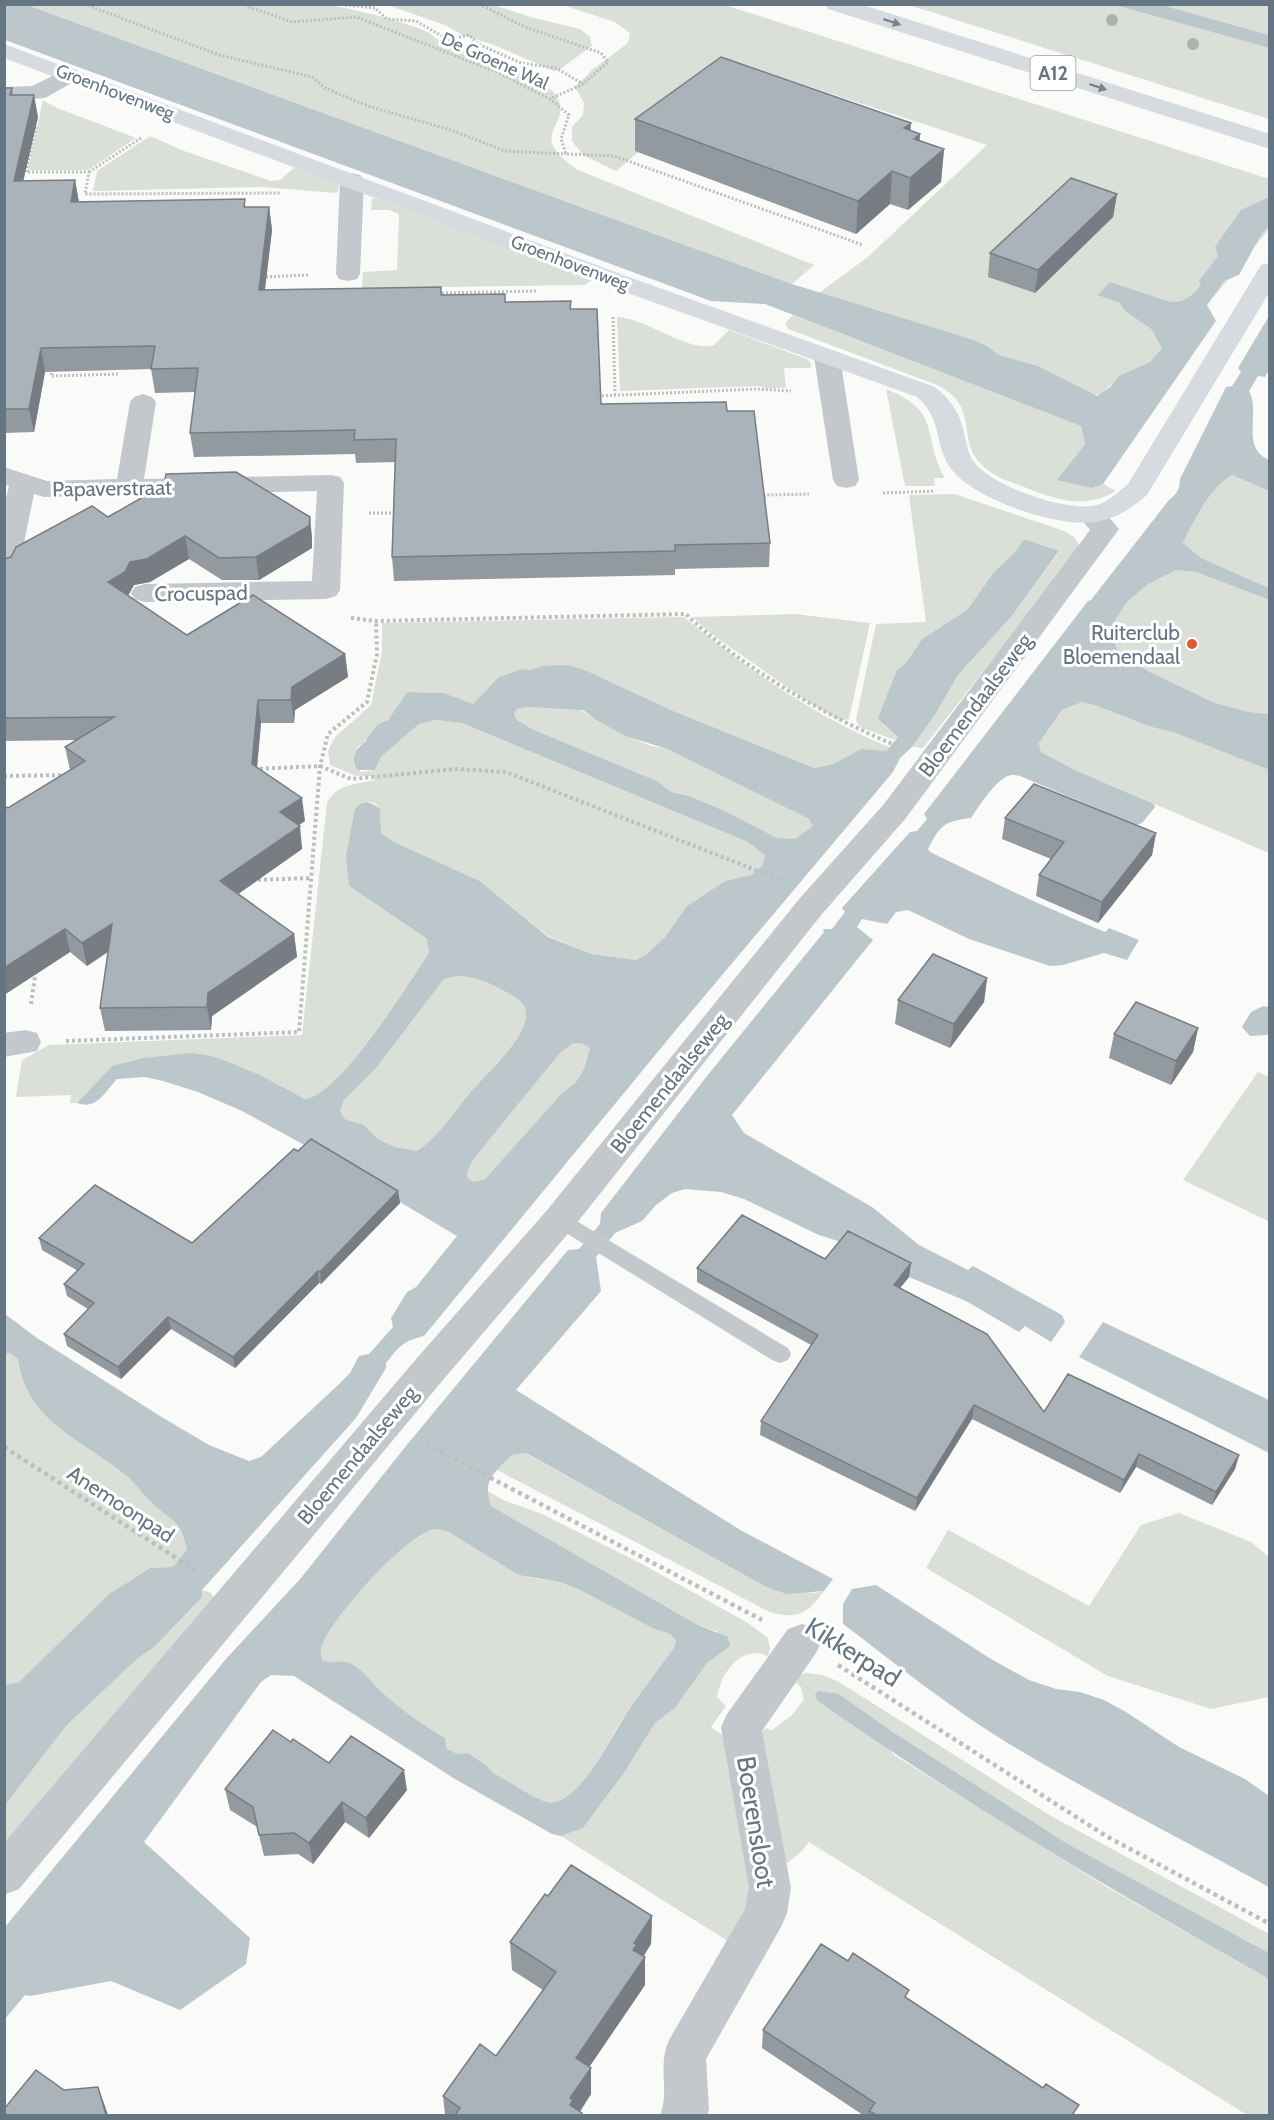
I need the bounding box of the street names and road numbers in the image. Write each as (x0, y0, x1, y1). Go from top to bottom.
street label: De Groene Wal (438, 27, 553, 95)
road number: A12 (1030, 56, 1076, 90)
street label: Groenhovenweg (53, 59, 178, 125)
street label: Groenhovenweg (508, 230, 633, 296)
street label: Papaverstraat (52, 474, 172, 502)
street label: Crocuspad (154, 580, 248, 606)
street label: Bloemendaalseweg (913, 628, 1037, 782)
street label: Bloemendaalseweg (605, 1007, 733, 1158)
street label: Bloemendaalseweg (292, 1380, 423, 1529)
street label: Anemoonpad (63, 1460, 179, 1548)
street label: Kikkerpad (799, 1610, 907, 1694)
street label: Boerensloot (730, 1754, 782, 1890)

